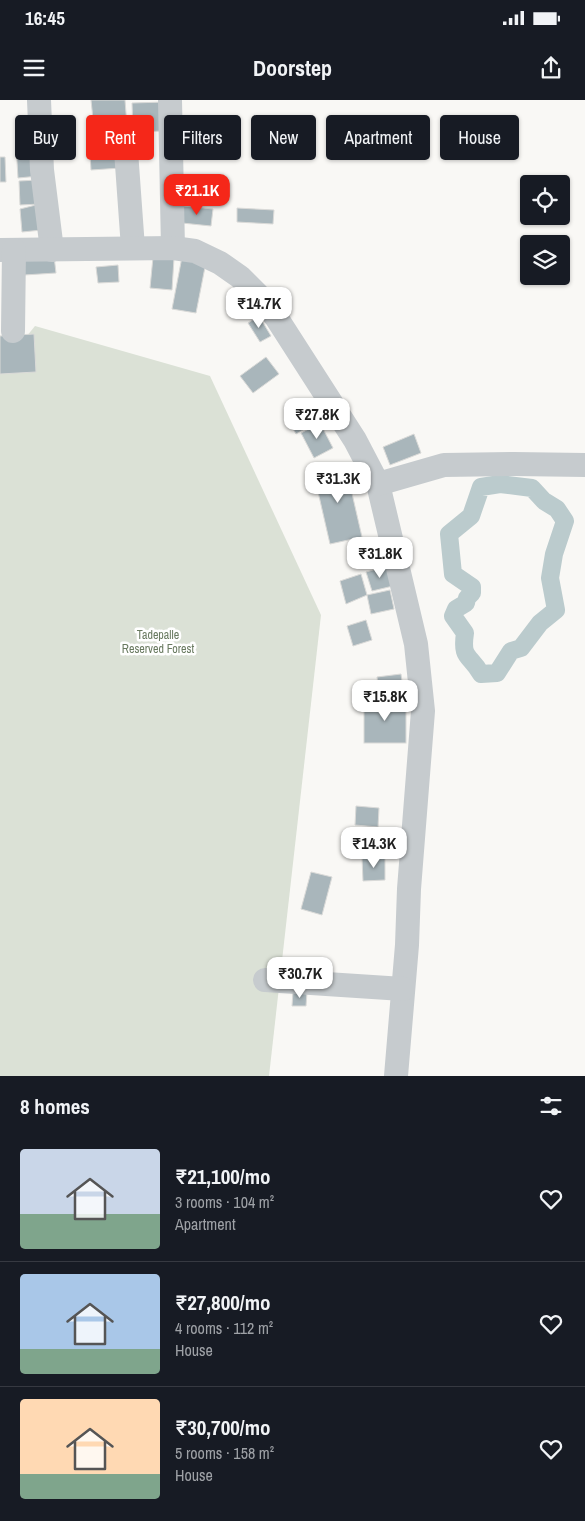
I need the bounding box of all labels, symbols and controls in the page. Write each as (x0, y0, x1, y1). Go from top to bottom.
text: 16:45 (25, 5, 65, 31)
text: Doorstep (253, 53, 332, 83)
icon: menu (20, 54, 48, 82)
icon: share (537, 54, 565, 82)
chip: Buy (15, 115, 76, 160)
chip: Rent (86, 115, 154, 160)
chip: Filters (164, 115, 241, 160)
chip: New (251, 115, 316, 160)
chip: Apartment (326, 115, 430, 160)
chip: House (440, 115, 519, 160)
pin: ₹21.1K (156, 174, 238, 216)
map controls (520, 175, 570, 285)
button: locate (520, 175, 570, 225)
text: ₹21.1K (175, 179, 219, 201)
button: layers (520, 235, 570, 285)
pin: ₹14.7K (218, 286, 300, 329)
text: ₹14.7K (237, 292, 281, 314)
pin: ₹27.8K (276, 398, 358, 440)
text: ₹27.8K (295, 403, 339, 425)
pin: ₹31.3K (297, 462, 379, 504)
text: ₹31.3K (316, 467, 360, 489)
pin: ₹31.8K (339, 536, 421, 579)
text: ₹31.8K (358, 542, 402, 564)
park label: Tadepalle Reserved Forest (122, 627, 194, 657)
pin: ₹15.8K (344, 680, 426, 722)
text: ₹15.8K (363, 685, 407, 707)
pin: ₹14.3K (333, 826, 415, 869)
text: ₹14.3K (352, 832, 396, 854)
pin: ₹30.7K (259, 956, 341, 999)
text: ₹30.7K (278, 962, 322, 984)
text: 8 homes (20, 1092, 90, 1121)
icon: filters (537, 1092, 565, 1120)
text: ₹21,100/mo (175, 1162, 270, 1191)
icon: home (60, 1169, 120, 1229)
icon: heart (537, 1185, 565, 1213)
text: 3 rooms · 104 m² (175, 1191, 274, 1213)
text: Apartment (175, 1213, 236, 1235)
text: ₹27,800/mo (175, 1288, 270, 1317)
icon: home (60, 1294, 120, 1354)
icon: heart (537, 1310, 565, 1338)
text: 4 rooms · 112 m² (175, 1317, 273, 1339)
text: House (175, 1339, 213, 1361)
text: ₹30,700/mo (175, 1413, 270, 1442)
icon: home (60, 1419, 120, 1479)
icon: heart (537, 1435, 565, 1463)
text: 5 rooms · 158 m² (175, 1442, 274, 1464)
text: House (175, 1464, 213, 1486)

